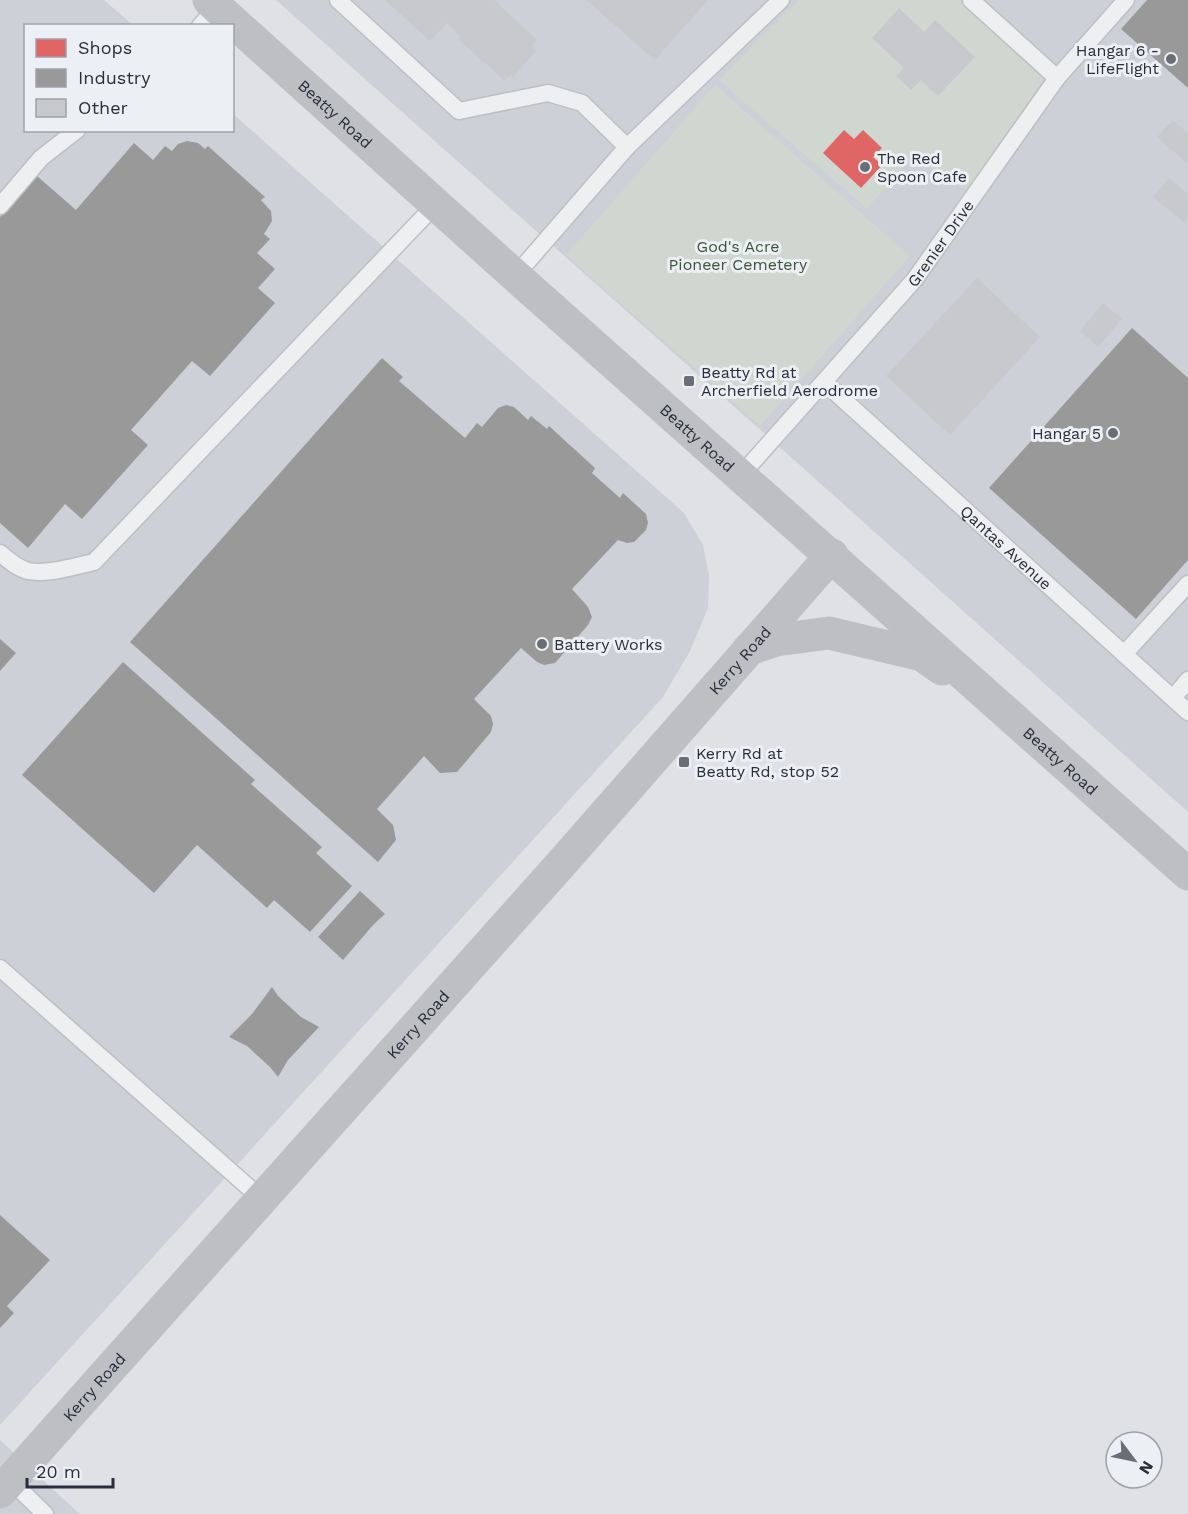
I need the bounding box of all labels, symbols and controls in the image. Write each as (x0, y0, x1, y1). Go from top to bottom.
legend (24, 24, 234, 132)
text: Shops (78, 37, 132, 58)
place label: Hangar 6 - LifeFlight (1076, 41, 1159, 78)
marker: Hangar 6 - LifeFlight (1164, 52, 1178, 66)
text: Industry (78, 67, 151, 88)
street label: Beatty Road (294, 76, 376, 152)
text: Other (78, 97, 128, 118)
place label: The Red Spoon Cafe (877, 149, 967, 186)
marker: The Red Spoon Cafe (858, 160, 872, 174)
street label: Grenier Drive (904, 196, 978, 291)
park label: God's Acre Pioneer Cemetery (669, 237, 808, 274)
place label: Beatty Rd at Archerfield Aerodrome (701, 363, 878, 400)
marker: Beatty Rd at Archerfield Aerodrome (682, 374, 696, 388)
street label: Beatty Road (656, 400, 738, 476)
place label: Hangar 5 (1032, 424, 1101, 443)
marker: Hangar 5 (1106, 426, 1120, 440)
street label: Qantas Avenue (956, 501, 1055, 594)
street label: Kerry Road (705, 623, 775, 699)
place label: Battery Works (554, 635, 663, 654)
marker: Battery Works (535, 637, 549, 651)
street label: Beatty Road (1019, 723, 1102, 799)
place label: Kerry Rd at Beatty Rd, stop 52 (696, 744, 839, 781)
marker: Kerry Rd at Beatty Rd, stop 52 (677, 755, 691, 769)
street label: Kerry Road (383, 987, 453, 1063)
street label: Kerry Road (59, 1349, 130, 1425)
north arrow (1104, 1430, 1164, 1490)
scale bar (27, 1451, 112, 1489)
text: N (1135, 1458, 1157, 1478)
text: 20 m (36, 1461, 81, 1482)

